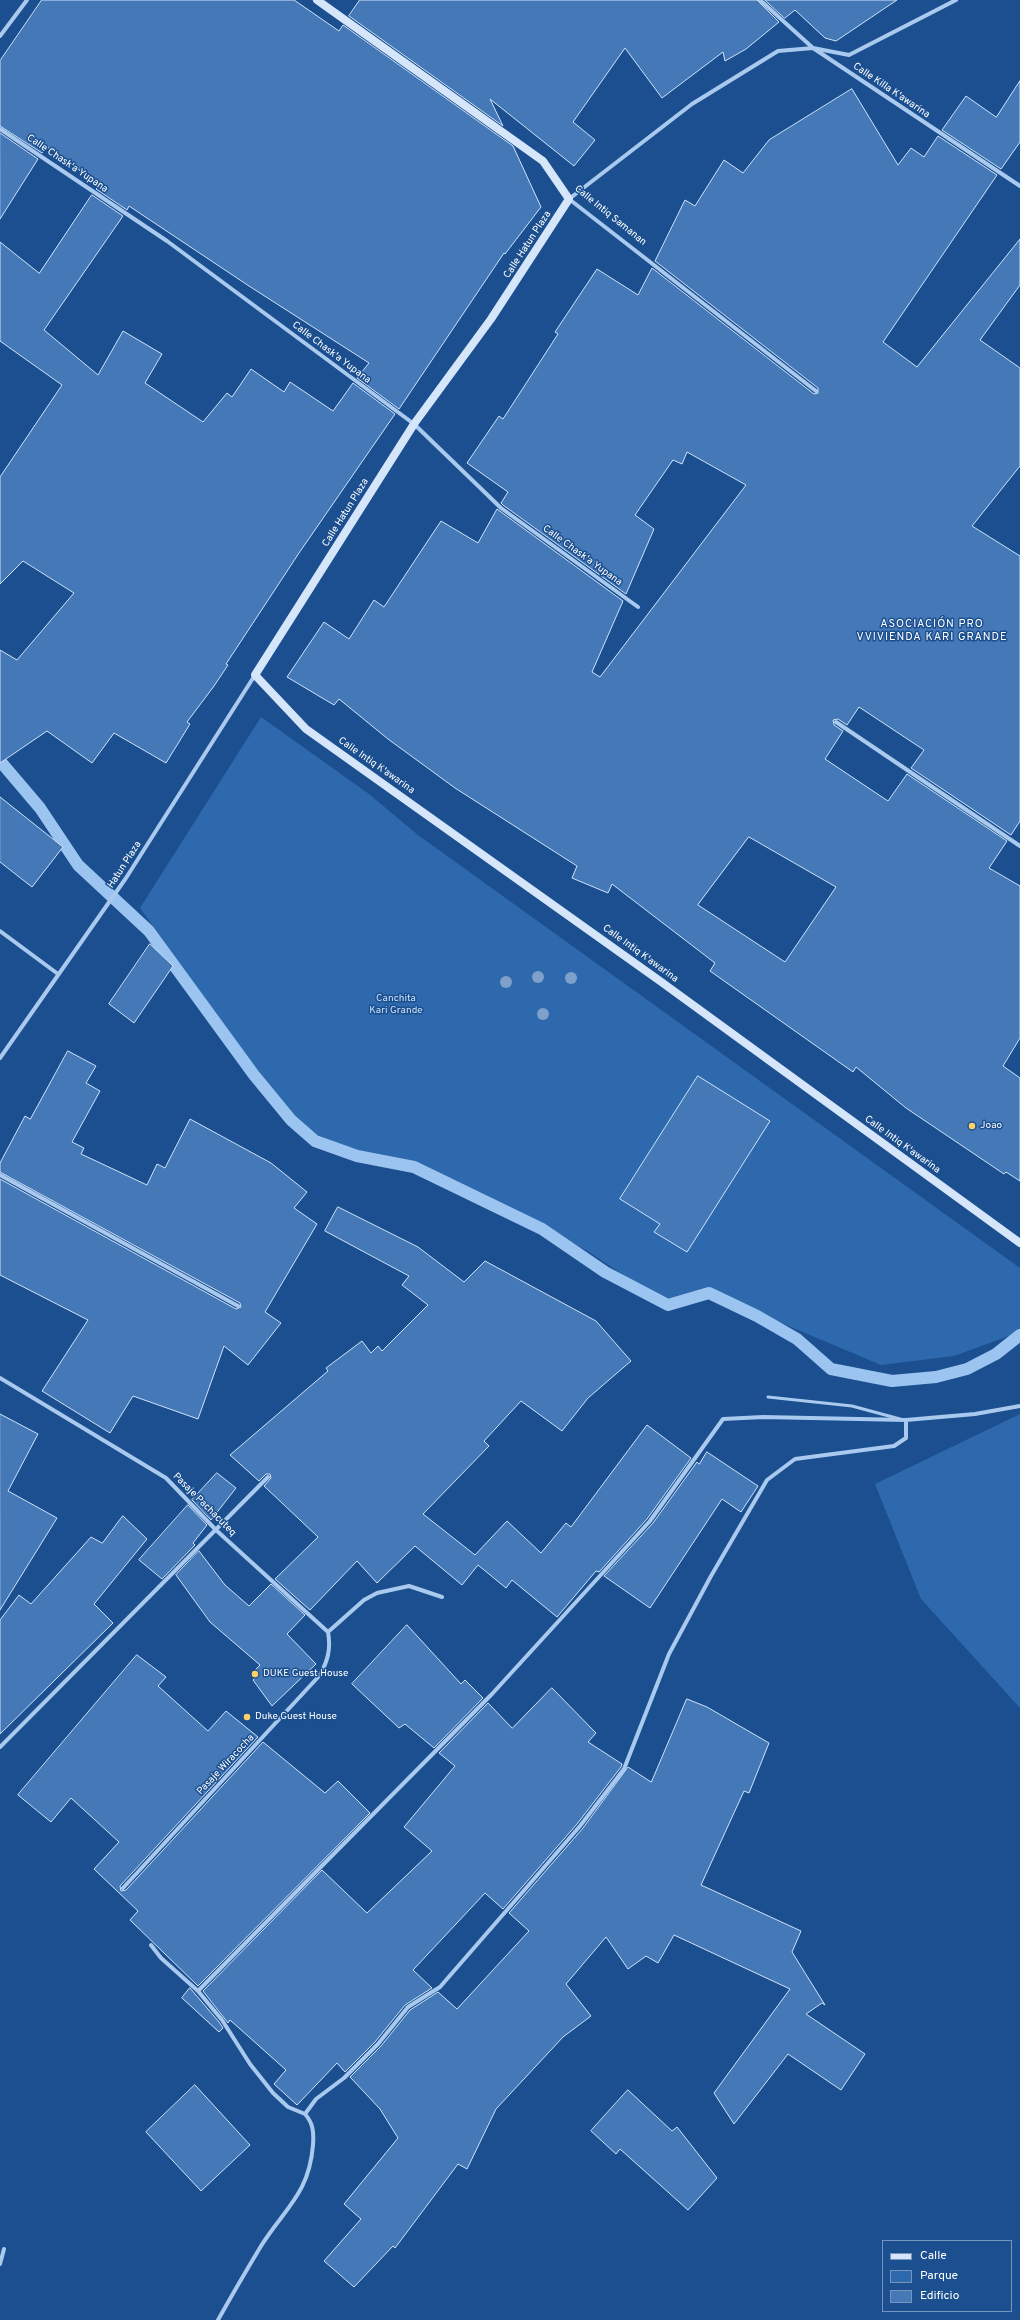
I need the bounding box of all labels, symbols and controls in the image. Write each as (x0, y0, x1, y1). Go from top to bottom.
street label: Calle Killa K'awarina (850, 61, 932, 121)
street label: Calle Chask'a Yupana (24, 132, 110, 196)
street label: Calle Intiq Samanan (572, 183, 648, 249)
street label: Calle Hatun Plaza (502, 209, 554, 281)
street label: Calle Chask'a Yupana (289, 319, 373, 387)
street label: Calle Hatun Plaza (320, 477, 372, 549)
street label: Calle Chask'a Yupana (540, 523, 624, 589)
district label: ASOCIACIÓN PRO VVIVIENDA KARI GRANDE (856, 618, 1008, 644)
street label: Calle Intiq K'awarina (335, 735, 417, 797)
street label: Hatun Plaza (105, 839, 145, 891)
street label: Calle Intiq K'awarina (600, 922, 680, 986)
park label: Canchita Kari Grande (369, 993, 423, 1016)
street label: Calle Intiq K'awarina (862, 1113, 942, 1177)
place label: Joao (980, 1120, 1002, 1132)
marker: Joao (967, 1121, 977, 1131)
street label: Pasaje Pachacuteq (170, 1471, 238, 1539)
place label: DUKE Guest House (263, 1668, 348, 1680)
marker: DUKE Guest House (250, 1669, 260, 1679)
place label: Duke Guest House (255, 1711, 337, 1723)
marker: Duke Guest House (242, 1712, 252, 1722)
street label: Pasaje Wiracocha (195, 1732, 257, 1798)
legend (882, 2240, 1012, 2312)
text: Calle (920, 2248, 947, 2264)
text: Parque (920, 2268, 958, 2284)
text: Edificio (920, 2288, 959, 2304)

